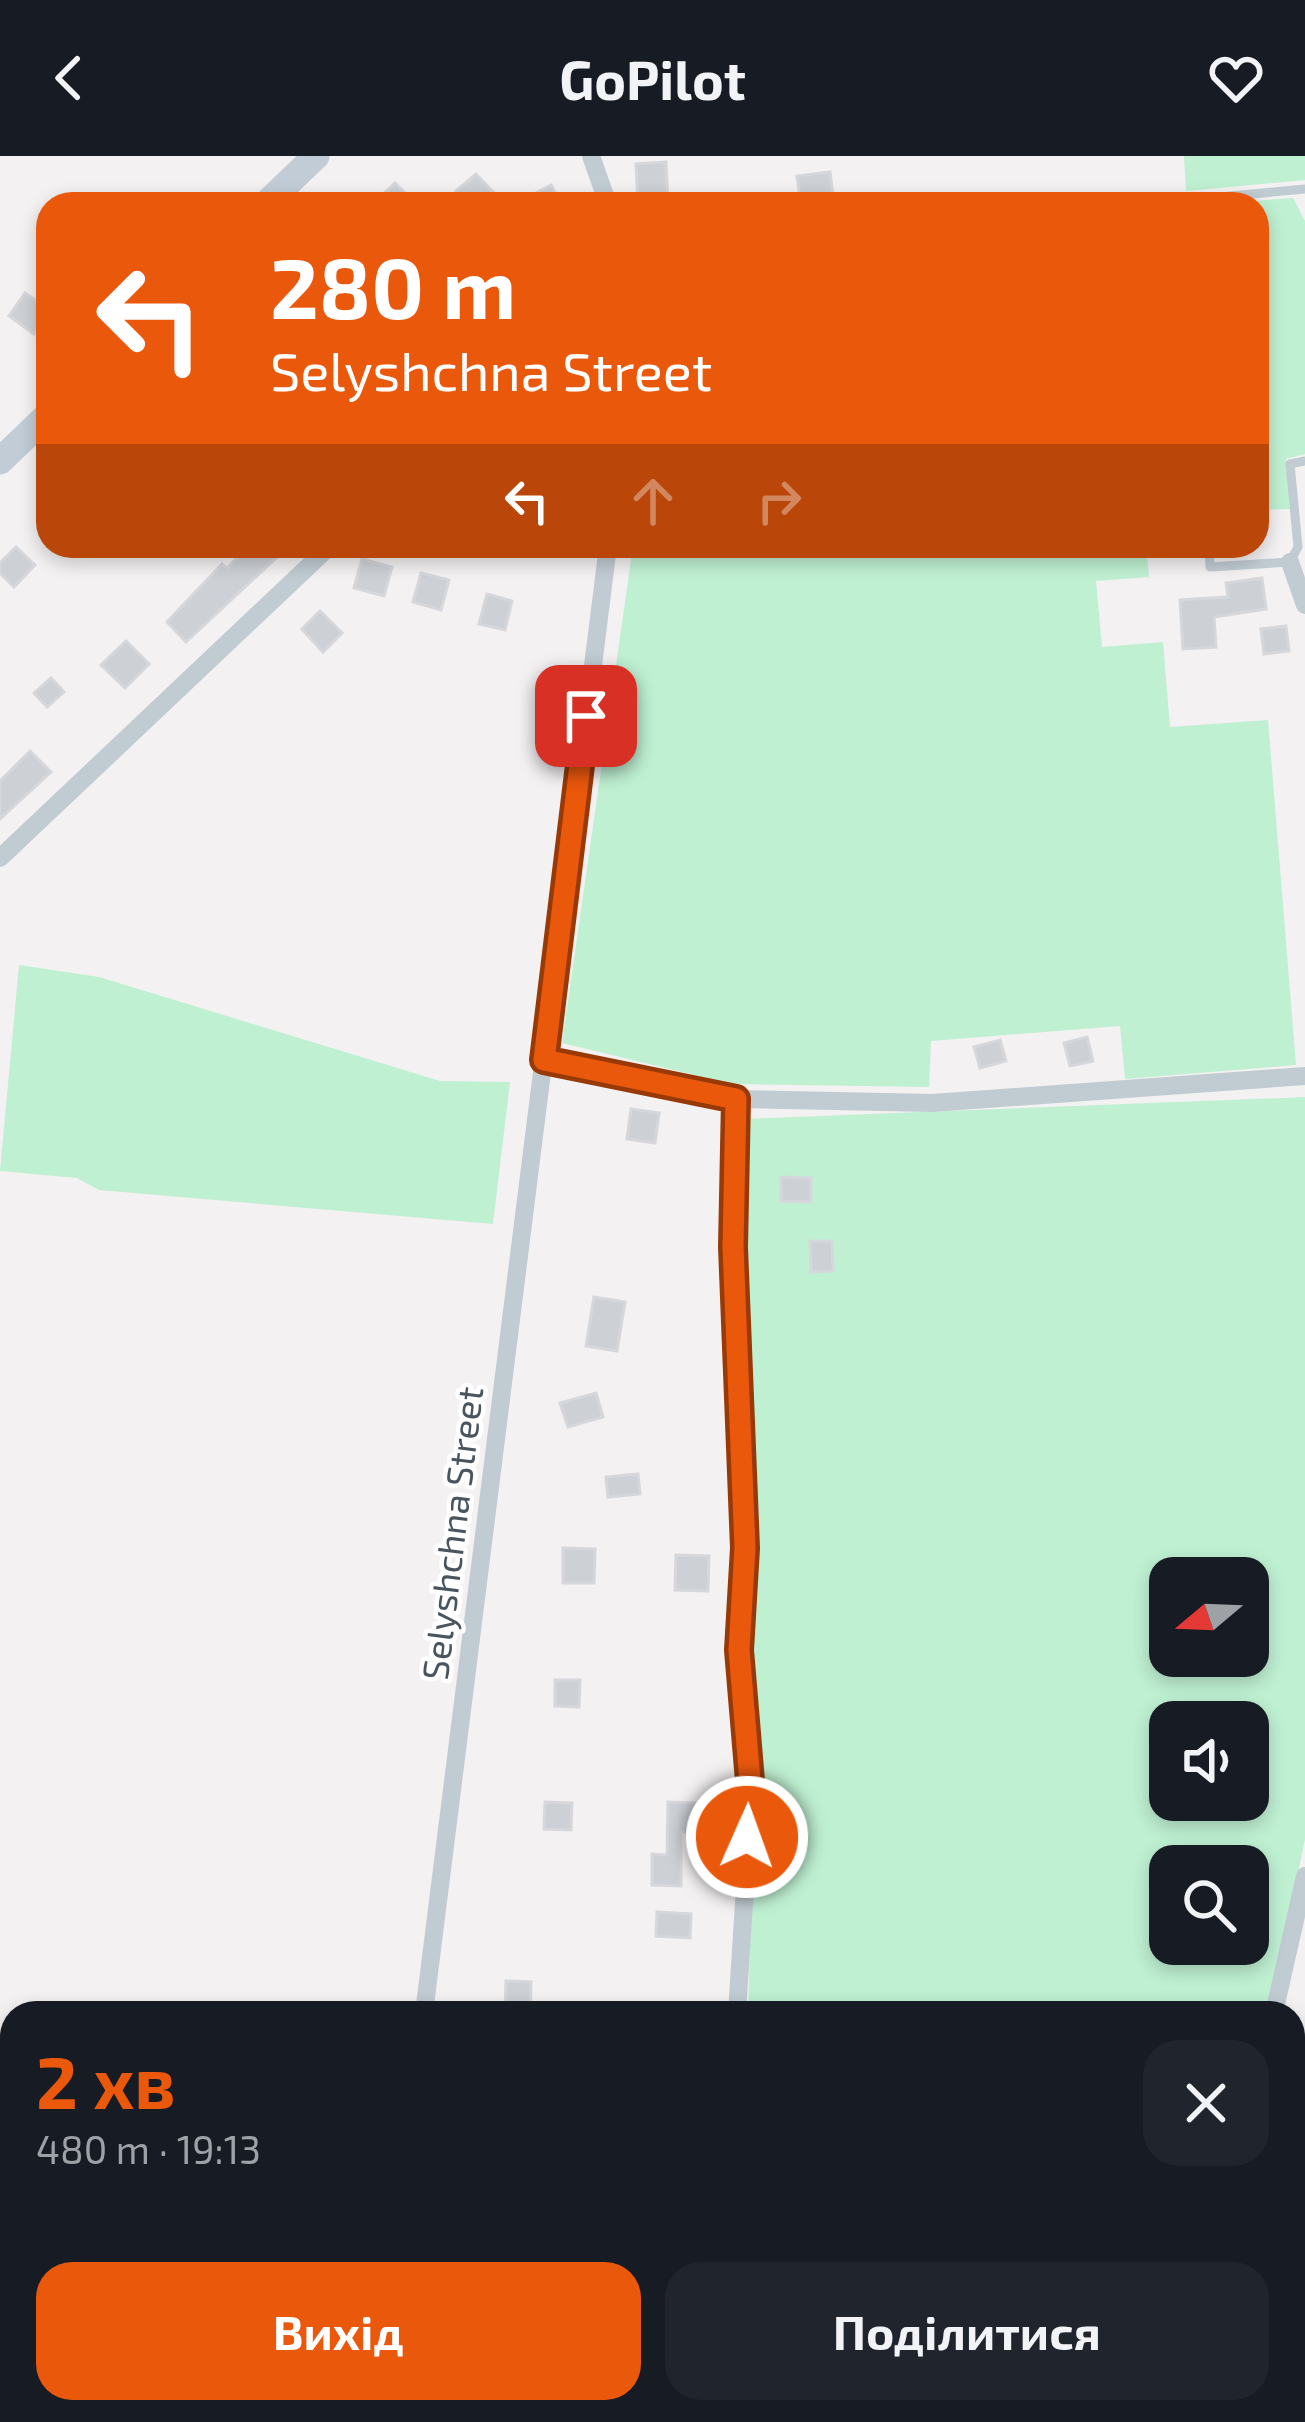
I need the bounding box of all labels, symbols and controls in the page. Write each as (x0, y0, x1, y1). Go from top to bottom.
icon: back (36, 45, 102, 111)
icon: heart (1203, 45, 1269, 111)
text: GoPilot (559, 46, 746, 111)
text: 280 m (270, 235, 516, 336)
icon: left (72, 240, 228, 396)
text: Selyshchna Street (270, 337, 712, 402)
icon: left (494, 468, 560, 534)
icon: ahead (620, 468, 686, 534)
icon: right (746, 468, 812, 534)
pin (535, 665, 637, 767)
icon: arrive (553, 683, 619, 749)
street label: Selyshchna Street (412, 1384, 490, 1682)
north arrow (1149, 1557, 1269, 1677)
map controls (1149, 1557, 1269, 1965)
button: sound (1149, 1701, 1269, 1821)
position arrow (684, 1774, 810, 1900)
button: search (1149, 1845, 1269, 1965)
text: 2 хв (36, 2037, 176, 2123)
button: close (1143, 2040, 1269, 2166)
text: 480 m · 19:13 (36, 2125, 261, 2172)
button: Вихід (36, 2262, 641, 2400)
button: Поділитися (665, 2262, 1269, 2400)

